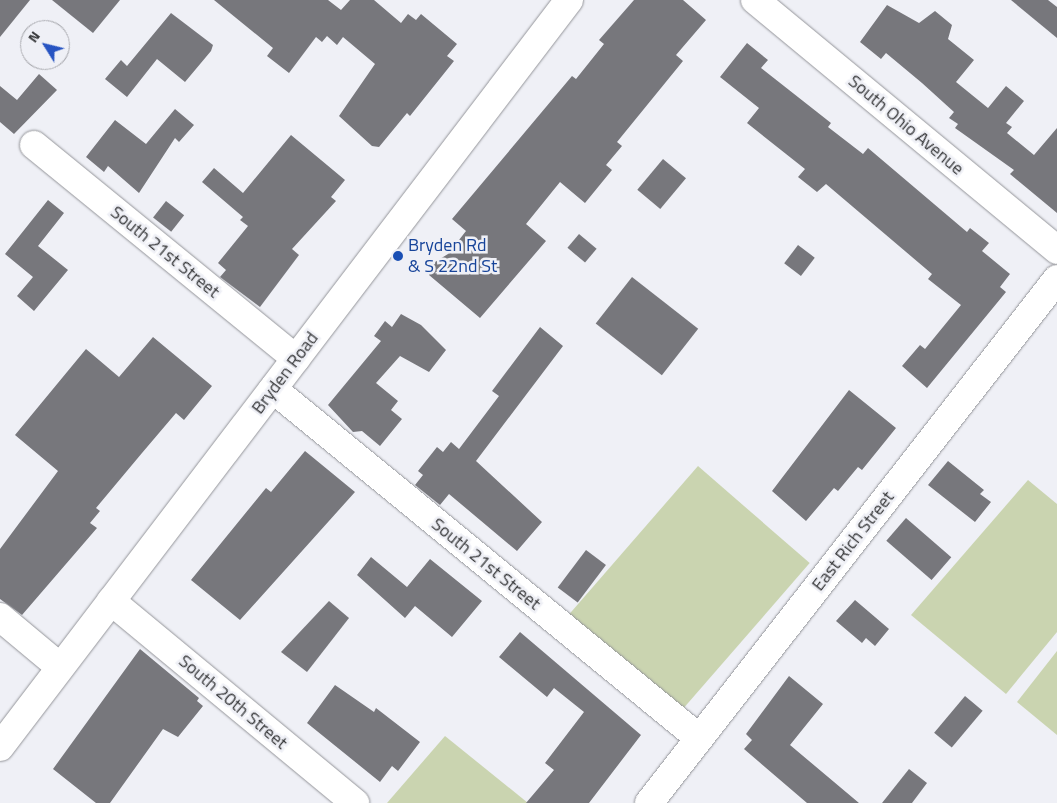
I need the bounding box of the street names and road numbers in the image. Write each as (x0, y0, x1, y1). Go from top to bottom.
street label: South Ohio Avenue (844, 70, 968, 180)
street label: South 21st Street (106, 201, 224, 303)
street label: Bryden Road (247, 328, 323, 418)
street label: East Rich Street (807, 487, 899, 595)
street label: South 21st Street (427, 513, 545, 615)
street label: South 20th Street (174, 650, 292, 754)

